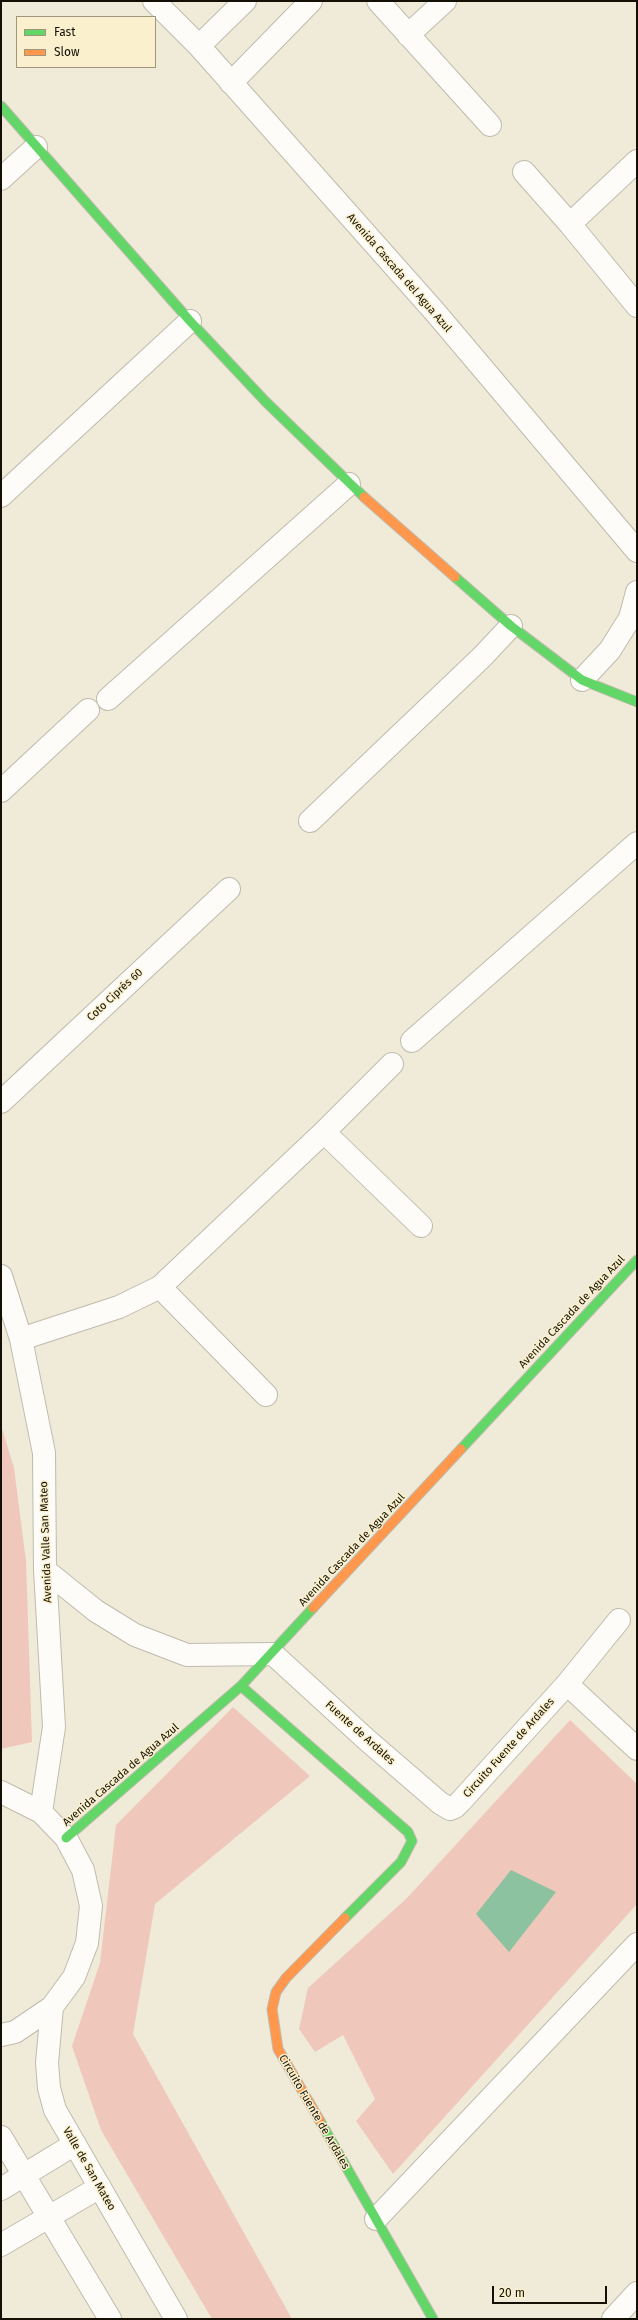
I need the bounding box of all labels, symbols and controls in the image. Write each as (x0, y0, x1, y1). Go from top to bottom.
legend (16, 16, 156, 68)
text: Fast (54, 25, 76, 39)
text: Slow (54, 45, 80, 59)
street label: Avenida Cascada del Agua Azul (344, 211, 454, 335)
street label: Coto Ciprés 60 (84, 966, 146, 1024)
street label: Avenida Cascada de Agua Azul (516, 1253, 628, 1371)
street label: Avenida Valle San Mateo (37, 1481, 55, 1603)
street label: Avenida Cascada de Agua Azul (296, 1491, 408, 1609)
street label: Circuito Fuente de Ardales (461, 1695, 557, 1801)
street label: Fuente de Ardales (323, 1698, 397, 1768)
street label: Avenida Cascada de Agua Azul (60, 1721, 182, 1829)
street label: Circuito Fuente de Ardales (276, 2052, 352, 2172)
street label: Valle de San Mateo (60, 2125, 118, 2213)
scale bar (494, 2278, 609, 2304)
text: 20 m (499, 2286, 525, 2300)

